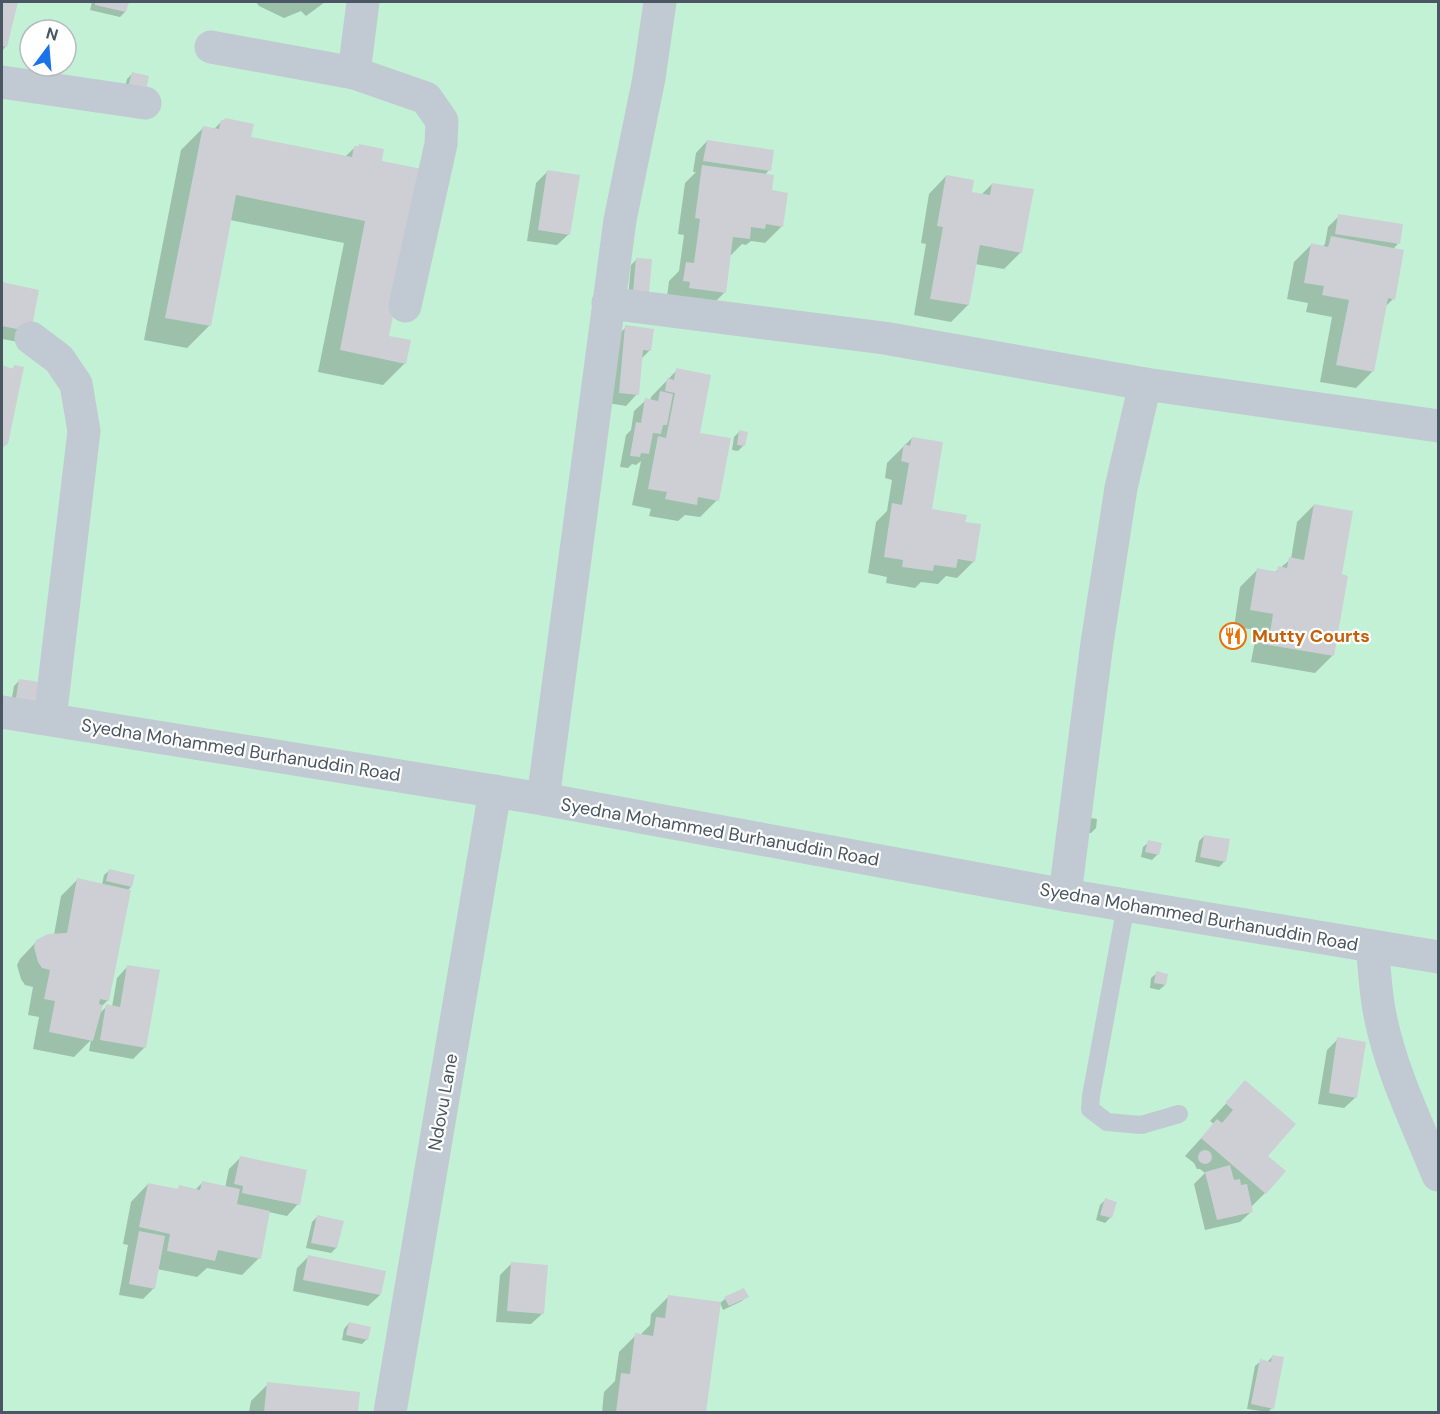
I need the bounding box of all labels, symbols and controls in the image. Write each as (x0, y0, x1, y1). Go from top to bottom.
north arrow (18, 18, 78, 78)
text: N (43, 22, 61, 46)
restaurant icon: Mutty Courts (1218, 621, 1248, 651)
place label: Mutty Courts (1252, 624, 1370, 648)
street label: Syedna Mohammed Burhanuddin Road (80, 713, 402, 787)
street label: Syedna Mohammed Burhanuddin Road (559, 792, 881, 872)
street label: Syedna Mohammed Burhanuddin Road (1038, 877, 1360, 957)
street label: Ndovu Lane (423, 1051, 463, 1153)

